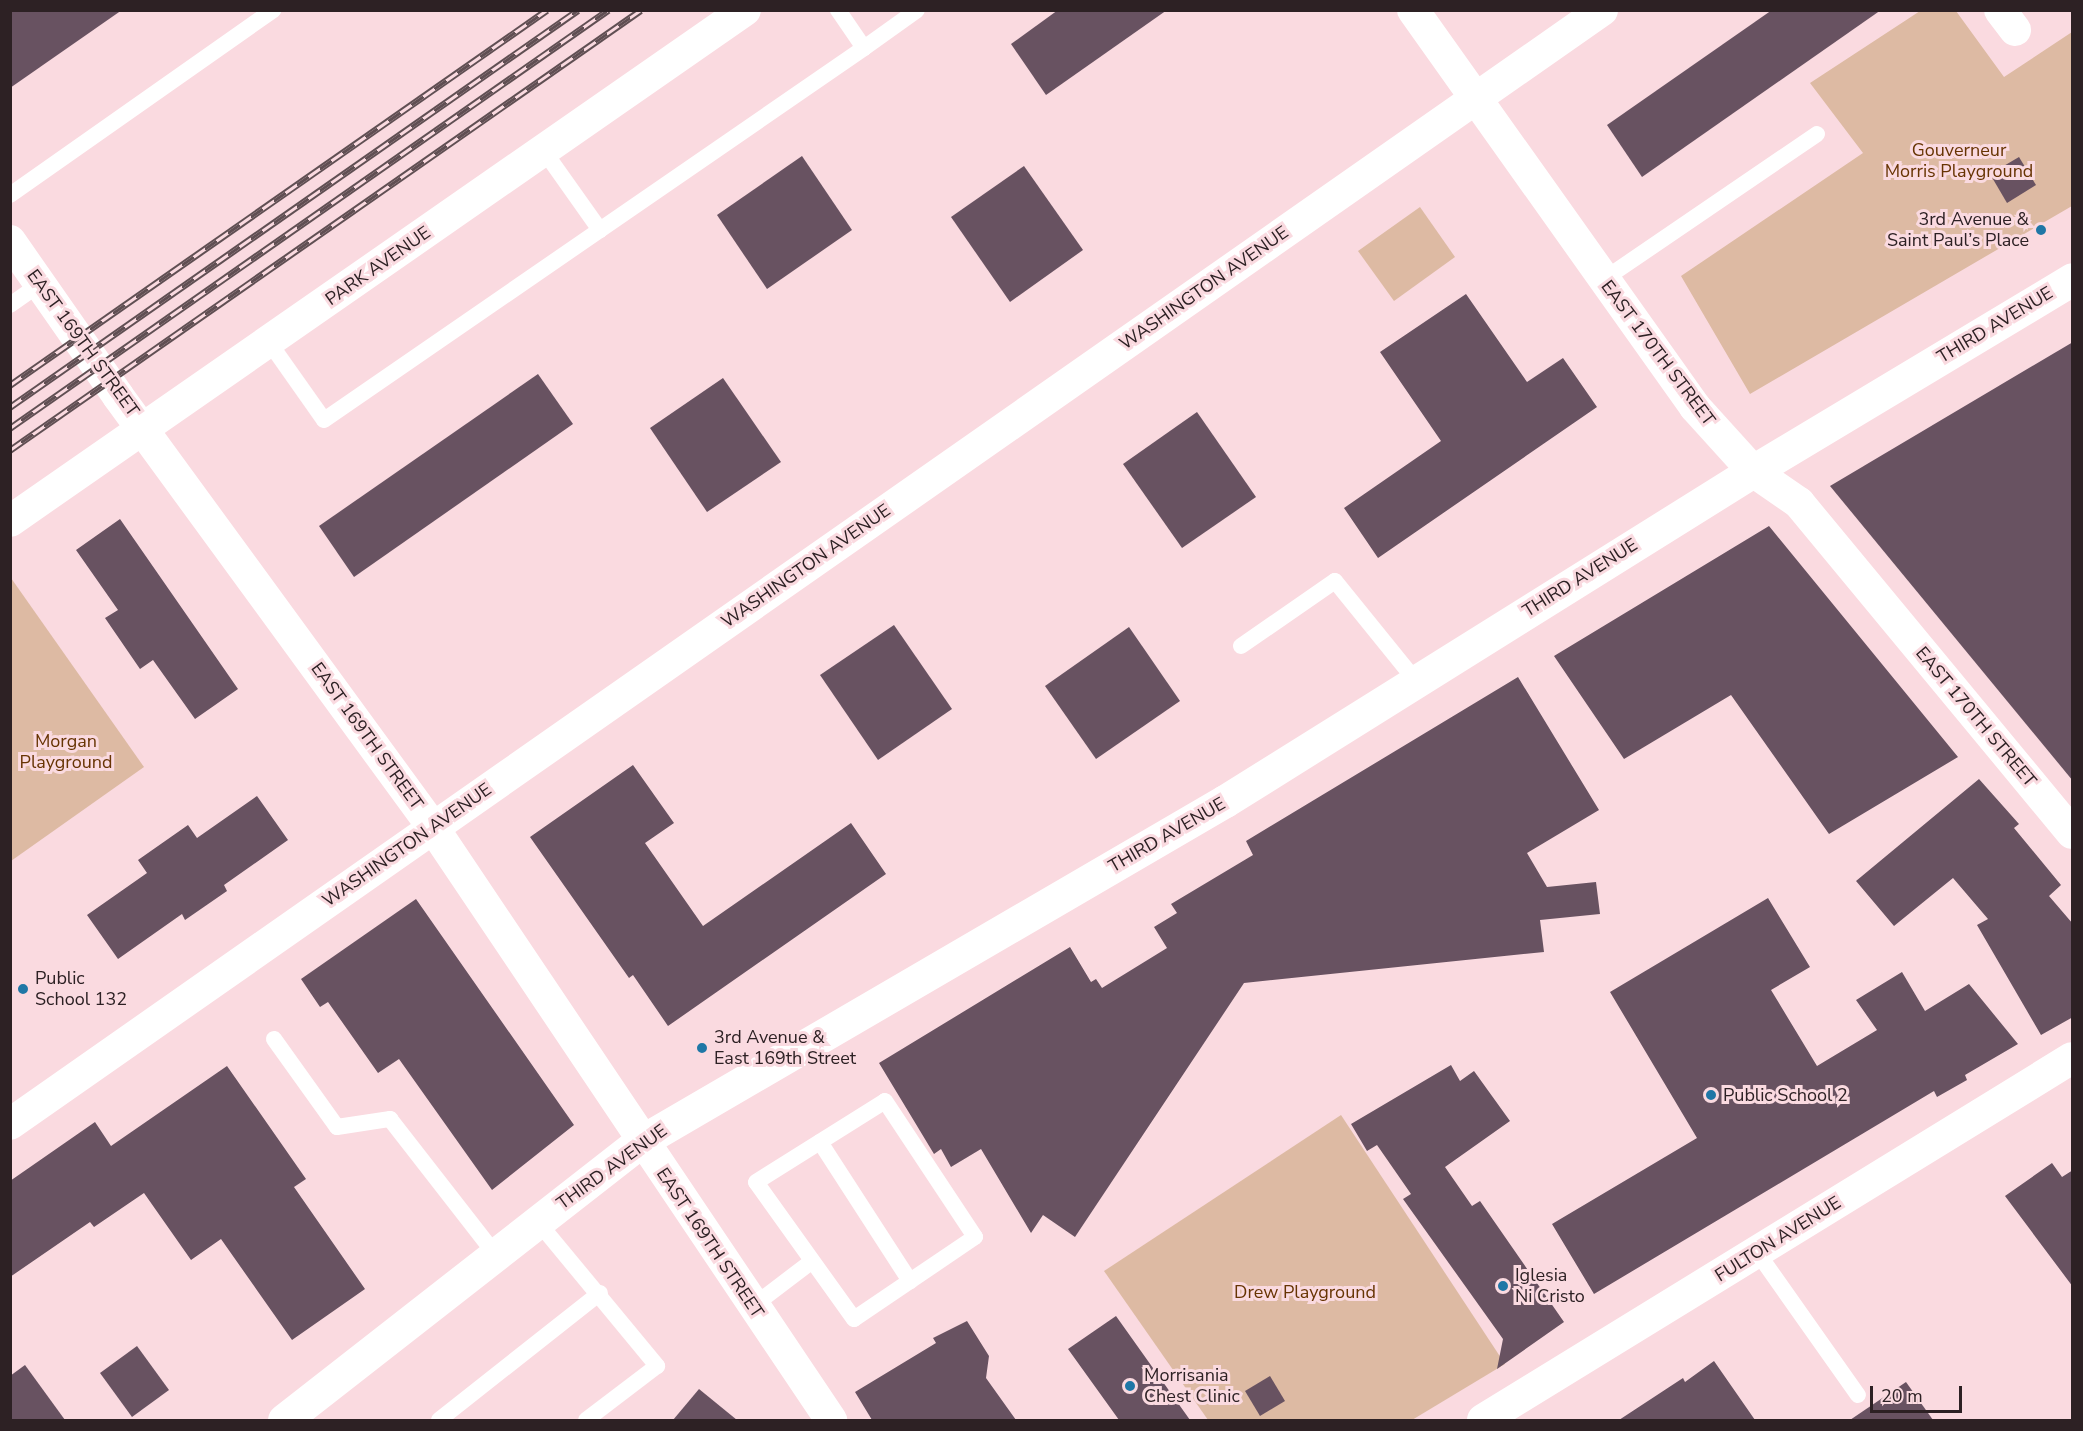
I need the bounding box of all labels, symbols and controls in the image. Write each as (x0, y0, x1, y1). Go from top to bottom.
park label: Gouverneur Morris Playground (1885, 140, 2033, 182)
place label: 3rd Avenue & Saint Paul’s Place (1887, 209, 2029, 252)
street label: WASHINGTON AVENUE (1115, 221, 1293, 355)
street label: PARK AVENUE (321, 222, 435, 310)
marker: 3rd Avenue & Saint Paul’s Place (2034, 223, 2048, 237)
street label: EAST 169TH STREET (22, 265, 144, 421)
street label: EAST 170TH STREET (1596, 276, 1720, 430)
street label: THIRD AVENUE (1933, 282, 2057, 368)
street label: WASHINGTON AVENUE (717, 499, 895, 633)
street label: THIRD AVENUE (1519, 534, 1641, 622)
street label: EAST 170TH STREET (1911, 643, 2041, 791)
street label: EAST 169TH STREET (306, 658, 428, 814)
park label: Morgan Playground (20, 731, 112, 774)
street label: WASHINGTON AVENUE (318, 778, 496, 912)
street label: THIRD AVENUE (1105, 793, 1229, 877)
place label: Public School 132 (35, 968, 127, 1010)
marker: Public School 132 (16, 982, 30, 996)
place label: 3rd Avenue & East 169th Street (714, 1027, 856, 1070)
marker: 3rd Avenue & East 169th Street (695, 1041, 709, 1055)
place label: Public School 2 (1723, 1084, 1848, 1106)
marker: Public School 2 (1704, 1088, 1718, 1102)
street label: THIRD AVENUE (553, 1120, 671, 1214)
street label: EAST 169TH STREET (652, 1164, 768, 1322)
street label: FULTON AVENUE (1711, 1192, 1845, 1286)
place label: Iglesia Ni Cristo (1515, 1265, 1585, 1308)
marker: Iglesia Ni Cristo (1496, 1279, 1510, 1293)
park label: Drew Playground (1234, 1281, 1376, 1303)
place label: Morrisania Chest Clinic (1144, 1365, 1240, 1408)
scale bar (1873, 1374, 1964, 1412)
marker: Morrisania Chest Clinic (1121, 1377, 1139, 1395)
text: 20 m (1881, 1384, 1923, 1408)

